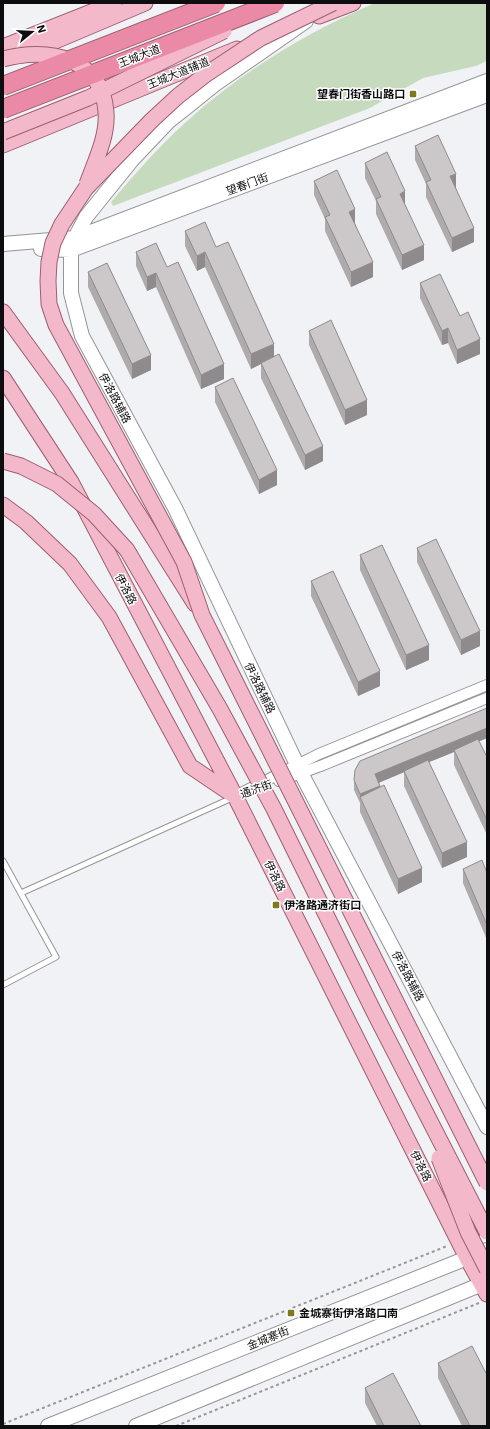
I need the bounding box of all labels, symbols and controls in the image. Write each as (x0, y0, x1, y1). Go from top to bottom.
north arrow (12, 12, 52, 52)
text: N (34, 23, 49, 35)
street label: 王城大道 (116, 42, 162, 70)
street label: 王城大道辅道 (145, 54, 211, 92)
place label: 望春门街香山路口 (317, 87, 405, 101)
marker: 望春门街香山路口 (408, 89, 418, 99)
street label: 望春门街 (224, 170, 270, 198)
street label: 伊洛路辅路 (96, 370, 134, 426)
street label: 伊洛路 (112, 571, 140, 607)
street label: 伊洛路辅路 (242, 660, 278, 716)
street label: 通济街 (238, 777, 274, 801)
street label: 伊洛路 (261, 858, 289, 894)
place label: 伊洛路通济街口 (284, 898, 361, 912)
marker: 伊洛路通济街口 (271, 900, 281, 910)
street label: 伊洛路辅路 (389, 948, 427, 1004)
street label: 伊洛路 (407, 1148, 435, 1184)
place label: 金城寨街伊洛路口南 (299, 1306, 398, 1320)
marker: 金城寨街伊洛路口南 (286, 1308, 296, 1318)
street label: 金城寨街 (245, 1323, 291, 1353)

